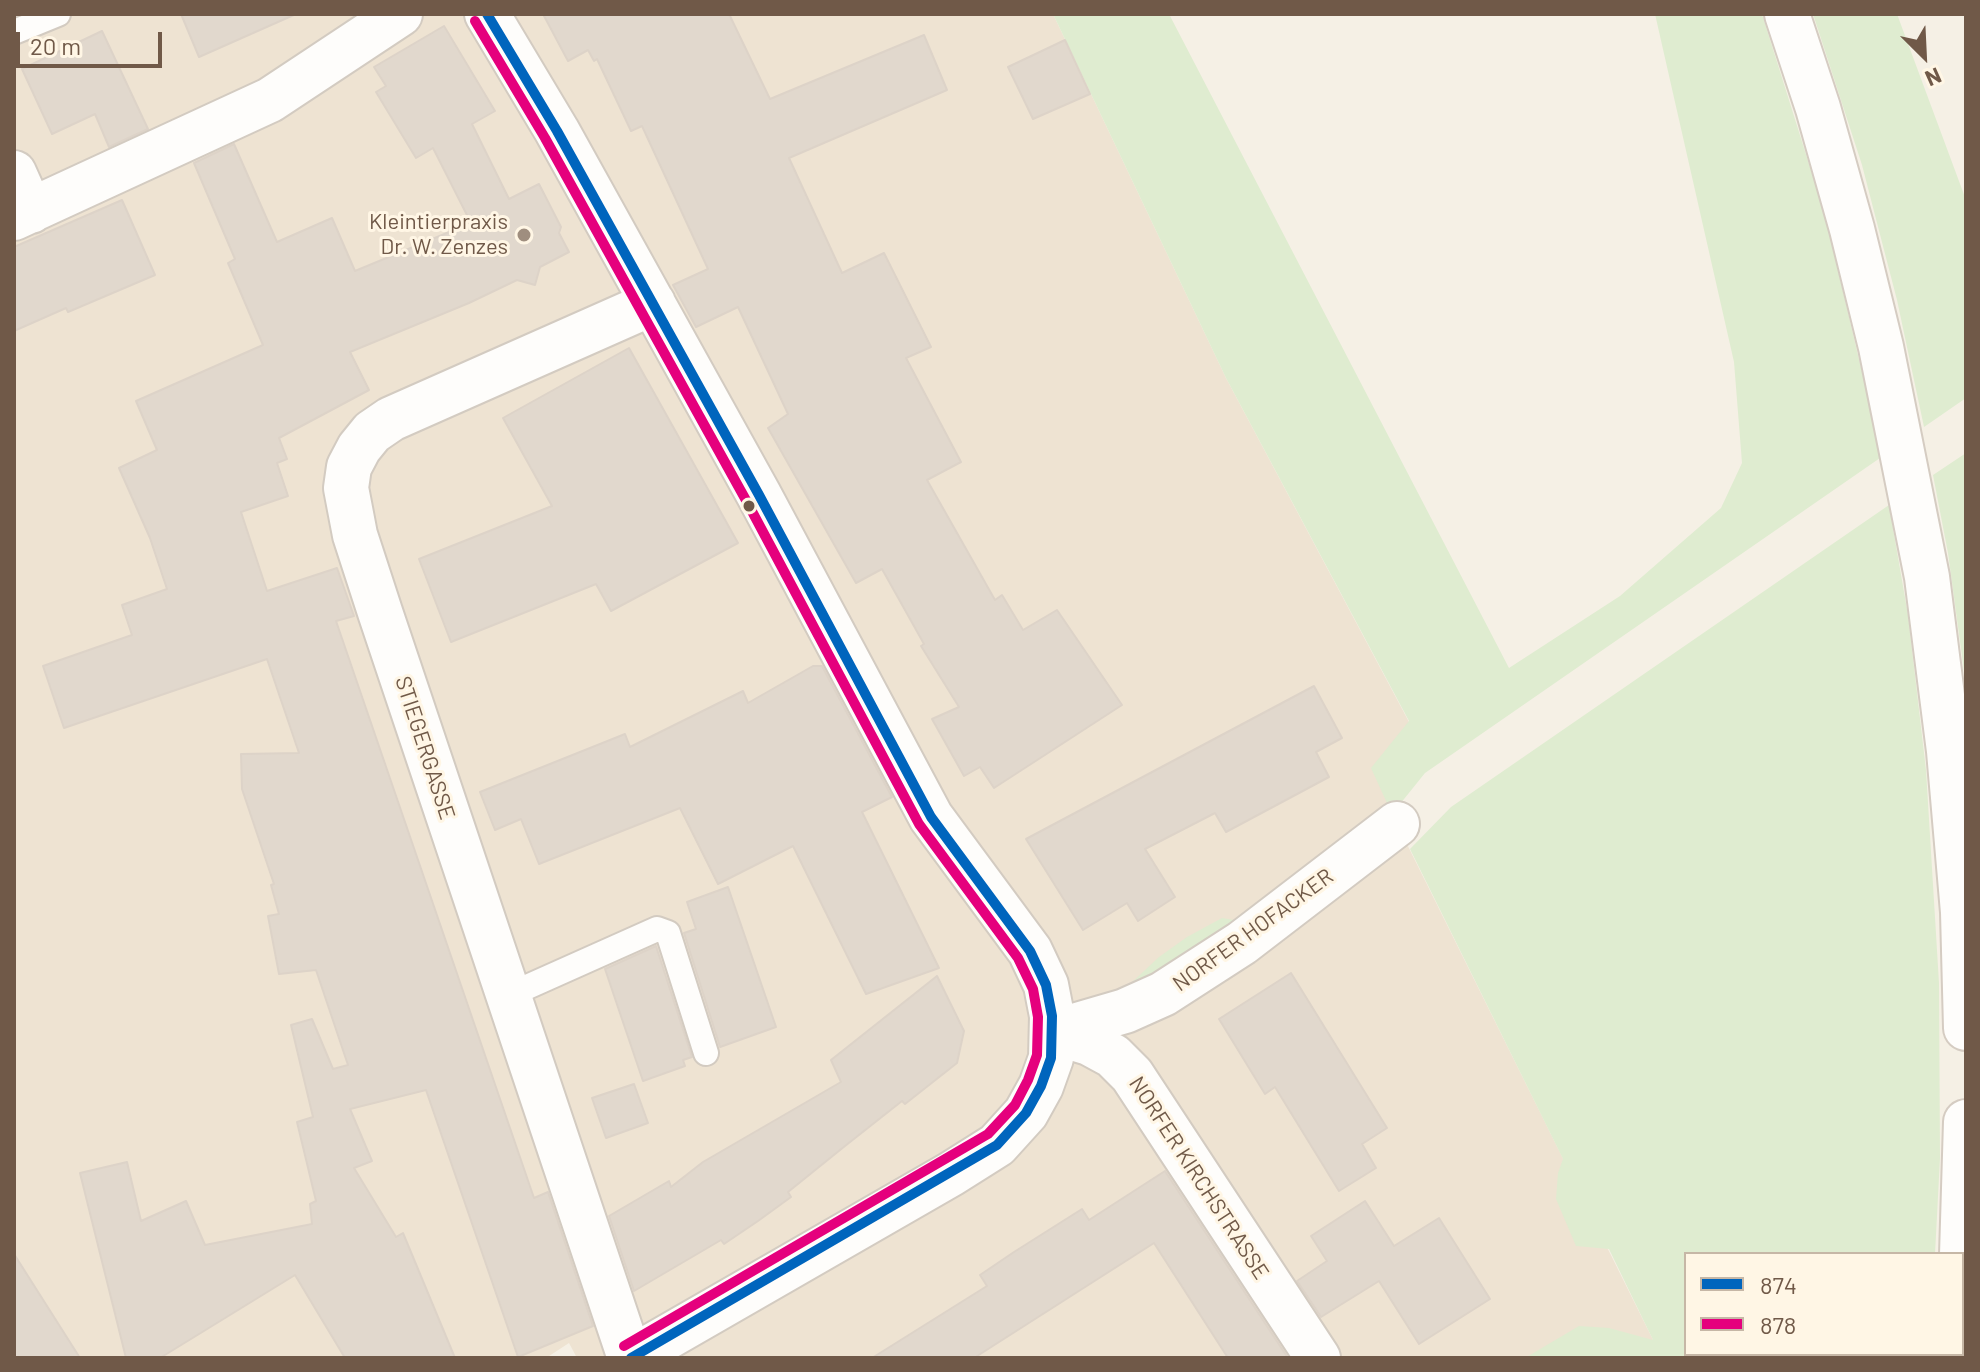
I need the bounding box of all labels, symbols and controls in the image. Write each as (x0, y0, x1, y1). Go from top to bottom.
scale bar (20, 16, 166, 66)
north arrow (1884, 16, 1964, 96)
text: 20 m (30, 31, 81, 60)
text: N (1922, 63, 1946, 93)
place label: Kleintierpraxis Dr. W. Zenzes (369, 209, 508, 260)
marker: Kleintierpraxis Dr. W. Zenzes (515, 226, 533, 244)
unlabelled marker (741, 498, 757, 514)
street label: STIEGERGASSE (389, 673, 461, 823)
street label: NORFER HOFACKER (1168, 863, 1338, 997)
street label: NORFER KIRCHSTRASSE (1123, 1072, 1275, 1284)
legend (1684, 1252, 1964, 1356)
text: 874 (1760, 1270, 1797, 1299)
text: 878 (1760, 1310, 1796, 1339)

